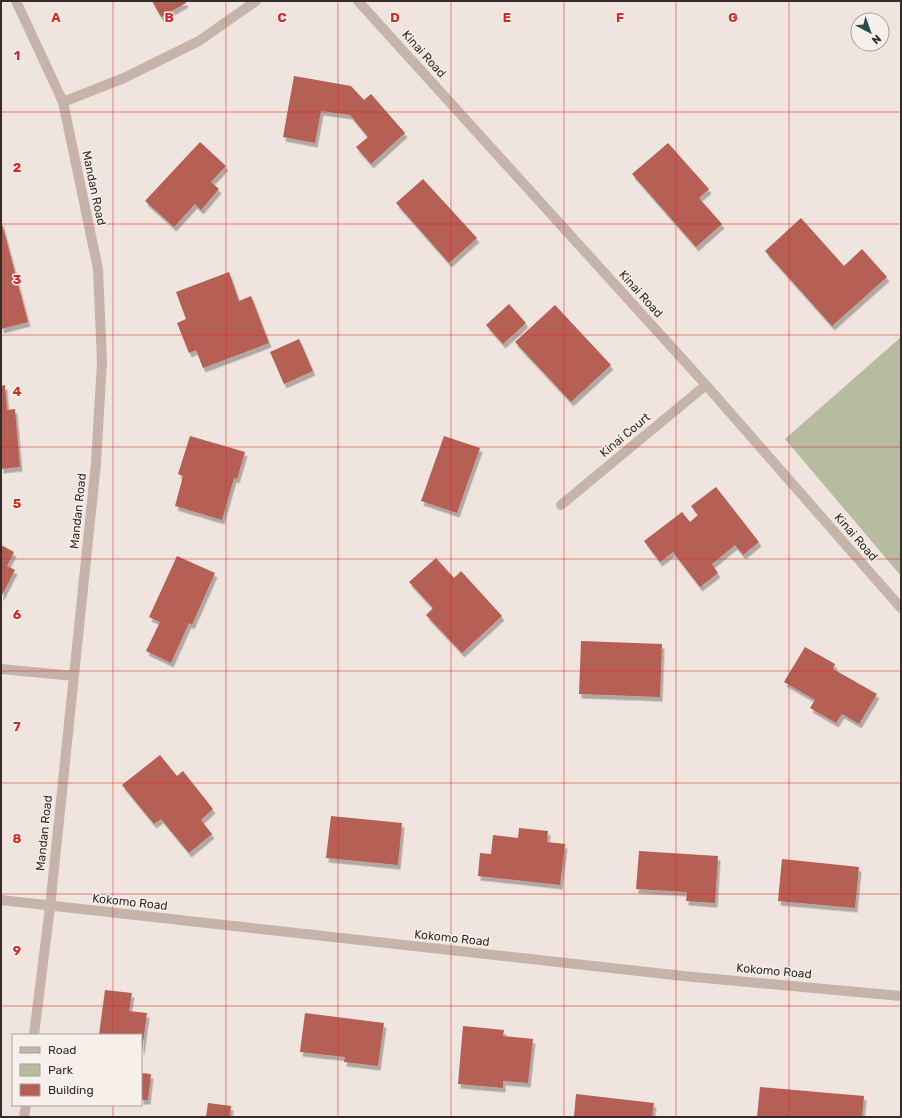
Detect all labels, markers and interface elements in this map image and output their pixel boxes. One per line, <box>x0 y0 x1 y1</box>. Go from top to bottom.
text: A <box>51 10 61 25</box>
text: B <box>164 10 174 25</box>
text: C <box>277 10 287 25</box>
text: D <box>390 10 400 25</box>
text: E <box>503 10 511 25</box>
text: F <box>616 10 624 25</box>
text: G <box>728 10 738 25</box>
north arrow <box>850 12 890 52</box>
street label: Kinai Road <box>399 28 449 80</box>
text: N <box>869 32 883 47</box>
text: 1 <box>14 48 20 63</box>
street label: Mandan Road <box>79 149 109 227</box>
text: 2 <box>13 160 21 175</box>
street label: Kinai Road <box>616 268 666 320</box>
text: 3 <box>13 272 22 287</box>
text: 4 <box>13 384 22 399</box>
street label: Kinai Court <box>597 410 653 460</box>
street label: Mandan Road <box>67 473 89 549</box>
text: 5 <box>13 496 21 511</box>
street label: Kinai Road <box>832 510 880 564</box>
text: 6 <box>13 607 22 622</box>
text: 7 <box>13 719 21 734</box>
street label: Mandan Road <box>33 795 55 871</box>
text: 8 <box>13 831 22 846</box>
street label: Kokomo Road <box>92 891 168 913</box>
street label: Kokomo Road <box>414 927 490 949</box>
text: 9 <box>13 943 21 958</box>
street label: Kokomo Road <box>736 961 812 981</box>
legend <box>12 1034 142 1106</box>
text: Road <box>48 1043 76 1057</box>
text: Park <box>48 1063 74 1077</box>
text: Building <box>48 1083 94 1097</box>

